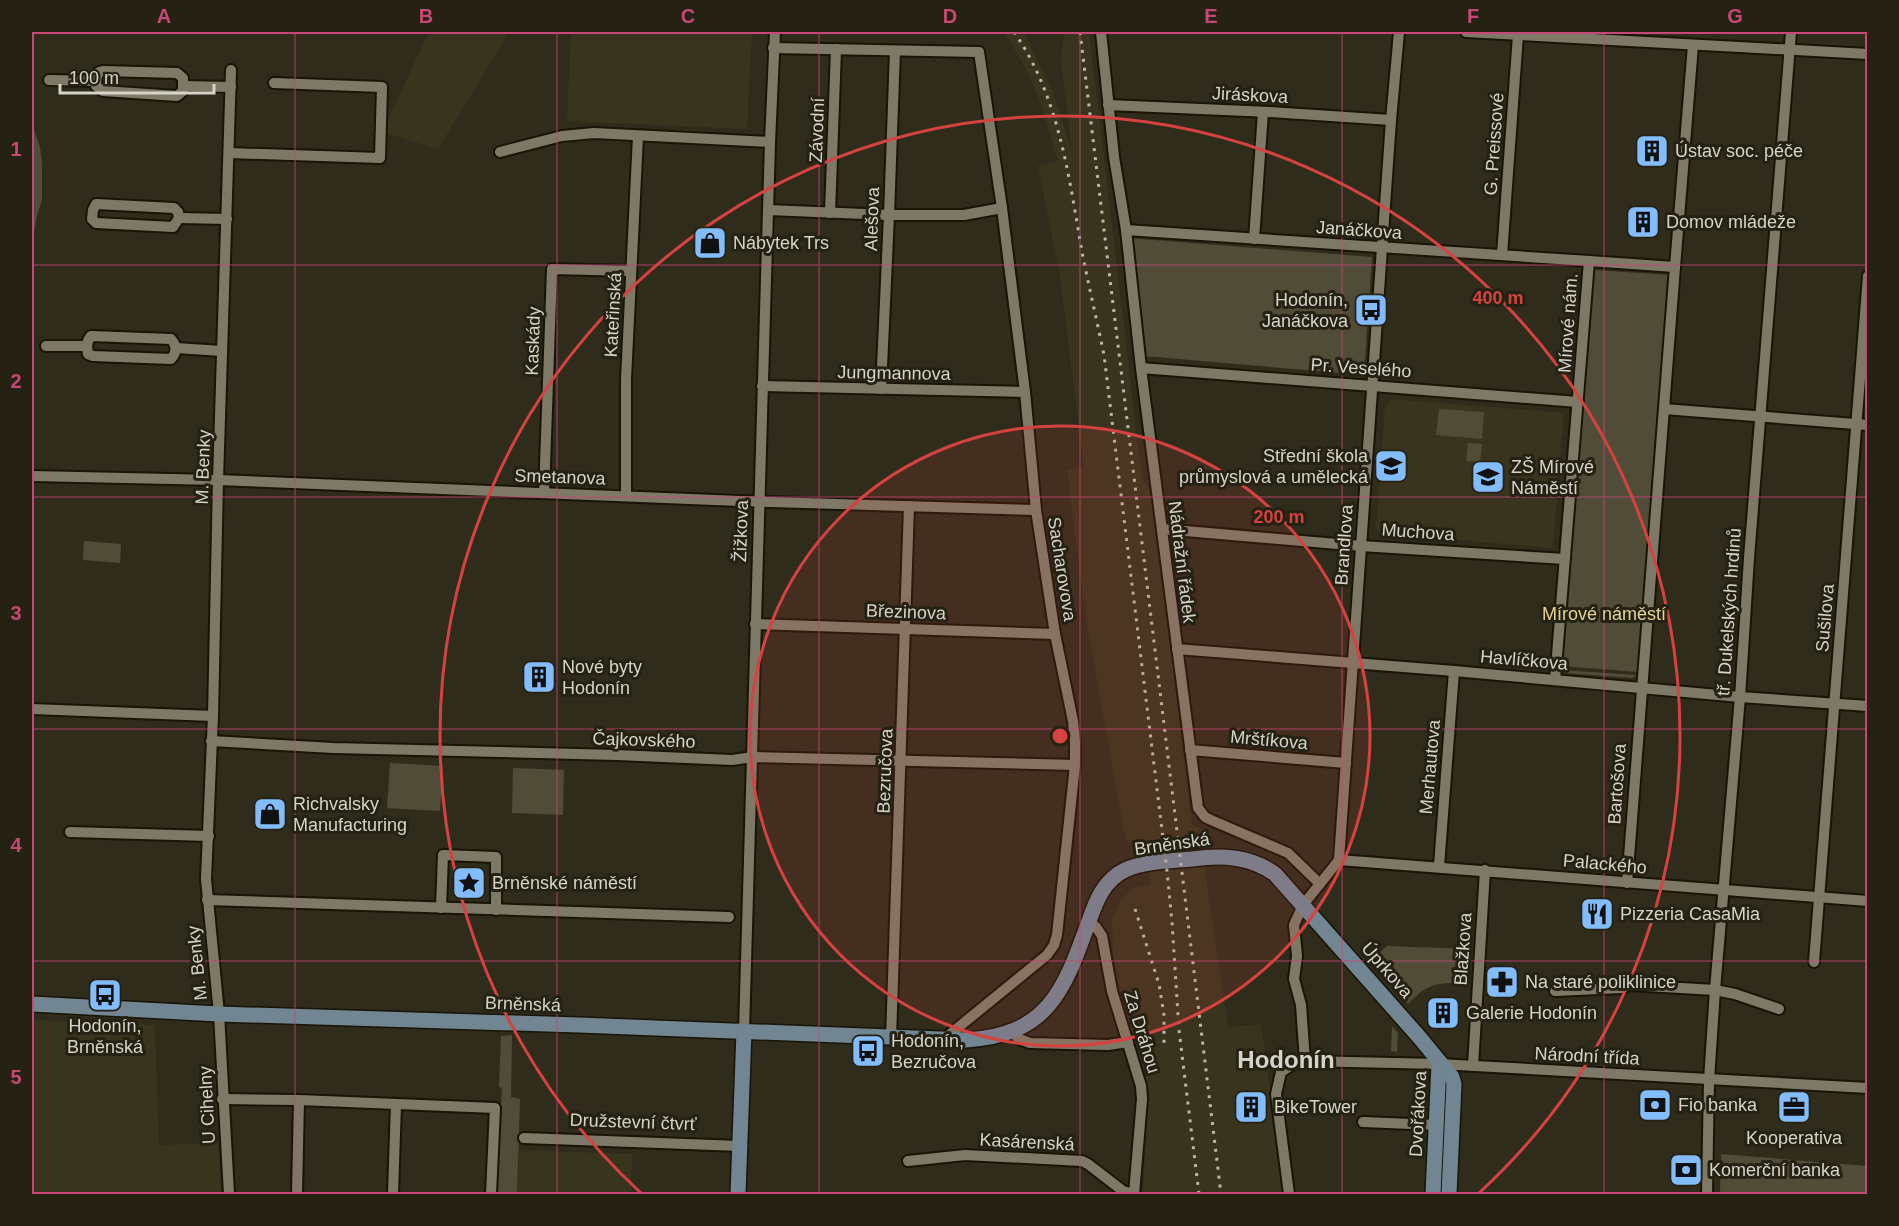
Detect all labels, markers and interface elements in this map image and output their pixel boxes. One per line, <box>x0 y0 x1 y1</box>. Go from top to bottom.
text: A <box>157 5 171 27</box>
text: B <box>419 5 433 27</box>
text: C <box>681 5 695 27</box>
text: D <box>943 5 957 27</box>
text: E <box>1204 5 1218 27</box>
text: F <box>1467 5 1479 27</box>
text: G <box>1727 5 1743 27</box>
scale bar <box>60 57 214 95</box>
text: 100 m <box>69 68 119 88</box>
street label: Jiráskova <box>1212 83 1289 107</box>
street label: G. Preissové <box>1480 92 1508 196</box>
street label: Závodní <box>806 97 828 163</box>
building icon: Ústav soc. péče <box>1634 133 1670 169</box>
text: 1 <box>10 138 22 160</box>
place label: Ústav soc. péče <box>1675 140 1803 161</box>
street label: Alešova <box>861 186 883 251</box>
building icon: Domov mládeže <box>1625 204 1661 240</box>
place label: Domov mládeže <box>1666 212 1796 232</box>
street label: Janáčkova <box>1315 217 1404 243</box>
shop icon: Nábytek Trs <box>692 225 728 261</box>
place label: Nábytek Trs <box>733 233 829 253</box>
street label: Kateřinská <box>601 271 625 358</box>
street label: Mírové nám. <box>1555 272 1581 374</box>
text: 400 m <box>1472 288 1524 308</box>
place label: Hodonín, Janáčkova <box>1262 290 1349 331</box>
bus stop icon: Hodonín, Janáčkova <box>1353 292 1389 328</box>
street label: Kaskády <box>522 306 544 376</box>
street label: Pr. Veselého <box>1310 354 1412 382</box>
street label: Jungmannova <box>837 362 952 384</box>
text: 2 <box>10 370 22 392</box>
street label: M. Benky <box>192 429 214 505</box>
place label: Střední škola průmyslová a umělecká <box>1179 446 1369 487</box>
school or university icon: Střední škola průmyslová a umělecká <box>1373 448 1409 484</box>
place label: ZŠ Mírové Náměstí <box>1511 456 1594 498</box>
school or university icon: ZŠ Mírové Náměstí <box>1470 459 1506 495</box>
street label: Smetanova <box>514 465 607 489</box>
street label: Žižkova <box>730 499 752 562</box>
street label: Nádražní řádek <box>1165 500 1200 625</box>
street label: Brandlova <box>1331 503 1357 586</box>
text: 200 m <box>1253 507 1305 527</box>
street label: Sacharovova <box>1044 516 1080 623</box>
street label: Muchova <box>1381 519 1456 545</box>
street label: tř. Dukelských hrdinů <box>1713 527 1745 697</box>
street label: Sušilova <box>1812 582 1838 653</box>
street label: Březinova <box>866 601 947 623</box>
text: 3 <box>10 602 22 624</box>
park label: Mírové náměstí <box>1542 604 1666 624</box>
street label: Havlíčkova <box>1479 646 1570 674</box>
place label: Nové byty Hodonín <box>562 657 642 698</box>
building icon: Nové byty Hodonín <box>521 659 557 695</box>
street label: Merhautova <box>1416 718 1444 815</box>
centre of rings <box>1050 726 1070 746</box>
street label: Čajkovského <box>592 727 696 752</box>
street label: Bezručova <box>874 727 897 814</box>
street label: Mrštíkova <box>1229 727 1310 753</box>
street label: Bartošova <box>1604 742 1630 825</box>
place label: Richvalsky Manufacturing <box>293 794 407 835</box>
shop icon: Richvalsky Manufacturing <box>252 796 288 832</box>
street label: Brněnská <box>1133 829 1212 859</box>
text: 4 <box>10 834 22 856</box>
street label: Palackého <box>1562 850 1648 878</box>
place icon: Brněnské náměstí <box>451 865 487 901</box>
place label: Brněnské náměstí <box>492 873 637 893</box>
restaurant icon: Pizzeria CasaMia <box>1579 896 1615 932</box>
place label: Pizzeria CasaMia <box>1620 904 1761 924</box>
street label: Blažkova <box>1450 911 1476 986</box>
street label: M. Benky <box>183 925 211 1001</box>
street label: Úprkova <box>1357 937 1418 1003</box>
pharmacy icon: Na staré poliklinice <box>1484 964 1520 1000</box>
place label: Na staré poliklinice <box>1525 972 1676 992</box>
bus stop icon: Hodonín, Brněnská <box>87 977 123 1013</box>
street label: Za Dráhou <box>1120 988 1164 1076</box>
street label: Brněnská <box>485 993 562 1015</box>
building icon: Galerie Hodonín <box>1425 995 1461 1031</box>
place label: Galerie Hodonín <box>1466 1003 1597 1023</box>
place label: Hodonín, Brněnská <box>67 1016 144 1057</box>
place label: Hodonín, Bezručova <box>891 1031 977 1072</box>
bus stop icon: Hodonín, Bezručova <box>850 1033 886 1069</box>
street label: Národní třída <box>1534 1043 1641 1069</box>
district label: Hodonín <box>1237 1046 1335 1073</box>
text: 5 <box>10 1066 22 1088</box>
street label: U Cihelny <box>195 1066 219 1144</box>
street label: Dvořákova <box>1406 1070 1430 1157</box>
bank icon: Fio banka <box>1637 1087 1673 1123</box>
building icon: BikeTower <box>1233 1089 1269 1125</box>
office icon: Kooperativa <box>1776 1089 1812 1125</box>
place label: Fio banka <box>1678 1095 1758 1115</box>
place label: BikeTower <box>1274 1097 1357 1117</box>
street label: Družstevní čtvrť <box>569 1110 697 1134</box>
place label: Kooperativa <box>1746 1128 1843 1148</box>
street label: Kasárenská <box>979 1130 1076 1155</box>
bank icon: Komerční banka <box>1668 1152 1704 1188</box>
place label: Komerční banka <box>1709 1160 1841 1180</box>

